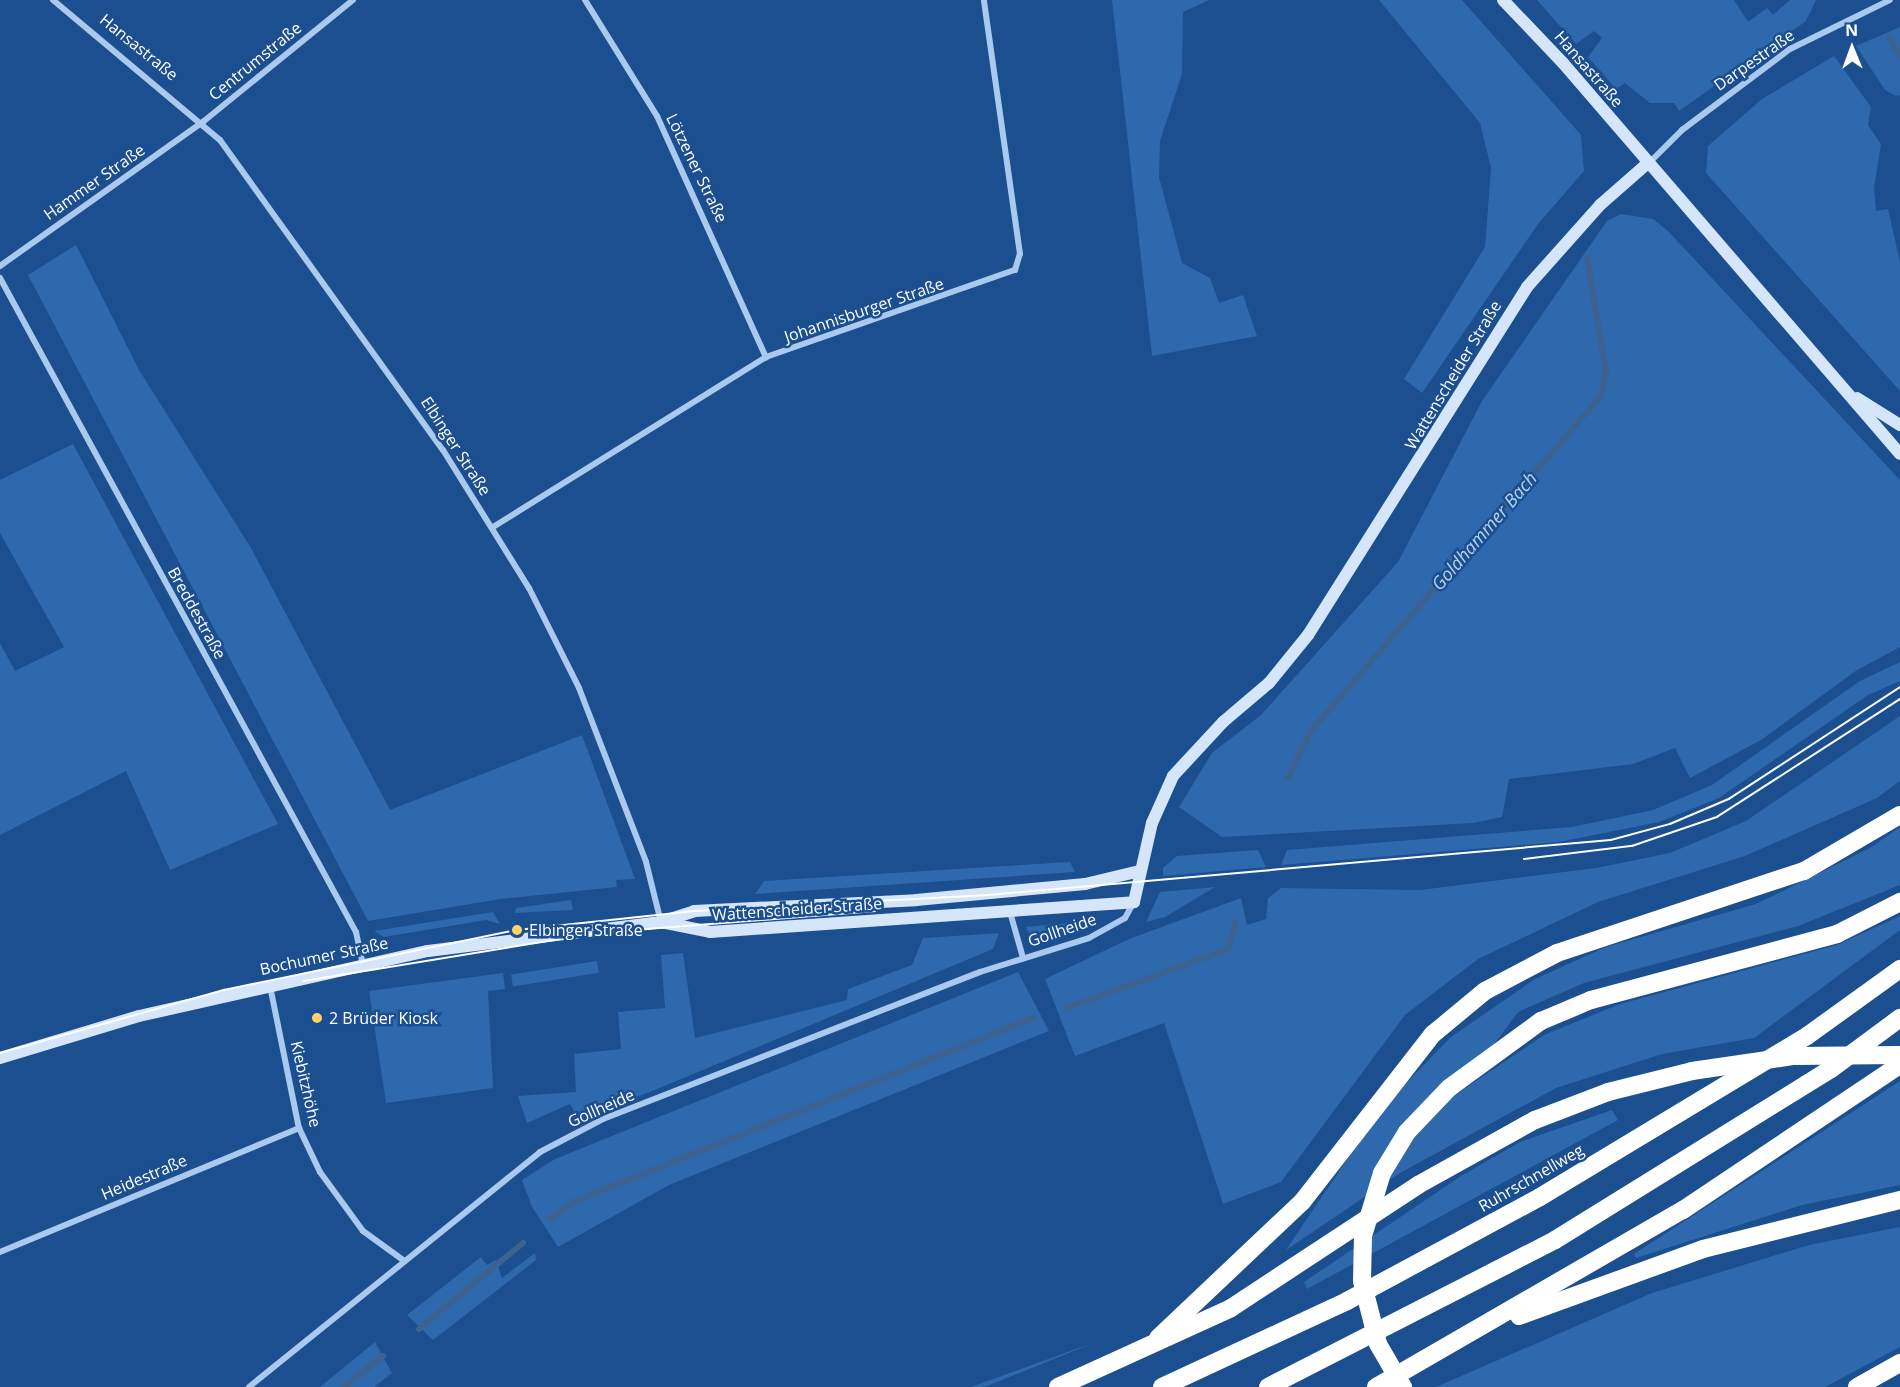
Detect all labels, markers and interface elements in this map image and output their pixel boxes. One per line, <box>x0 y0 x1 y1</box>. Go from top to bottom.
street label: Hansastraße <box>96 10 182 84</box>
street label: Centrumstraße <box>205 18 305 104</box>
north arrow <box>1822 18 1882 78</box>
text: N <box>1845 19 1858 41</box>
street label: Darpestraße <box>1710 25 1798 95</box>
street label: Hansastraße <box>1551 27 1627 111</box>
street label: Lötzener Straße <box>662 111 732 225</box>
street label: Hammer Straße <box>40 140 148 224</box>
street label: Johannisburger Straße <box>782 274 946 346</box>
street label: Wattenscheider Straße <box>1401 297 1505 453</box>
street label: Elbinger Straße <box>417 393 495 499</box>
water label: Goldhammer Bach <box>1427 468 1541 594</box>
street label: Breddestraße <box>164 564 230 662</box>
street label: Wattenscheider Straße <box>711 893 883 925</box>
street label: Gollheide <box>1025 909 1099 951</box>
place label: Elbinger Straße <box>529 920 643 940</box>
marker: Elbinger Straße <box>510 923 524 937</box>
street label: Bochumer Straße <box>258 933 390 979</box>
place label: 2 Brüder Kiosk <box>329 1008 438 1028</box>
marker: 2 Brüder Kiosk <box>310 1011 324 1025</box>
street label: Kiebitzhöhe <box>287 1039 325 1129</box>
street label: Gollheide <box>565 1085 637 1131</box>
street label: Ruhrschnellweg <box>1475 1140 1587 1216</box>
street label: Heidestraße <box>98 1150 190 1204</box>

